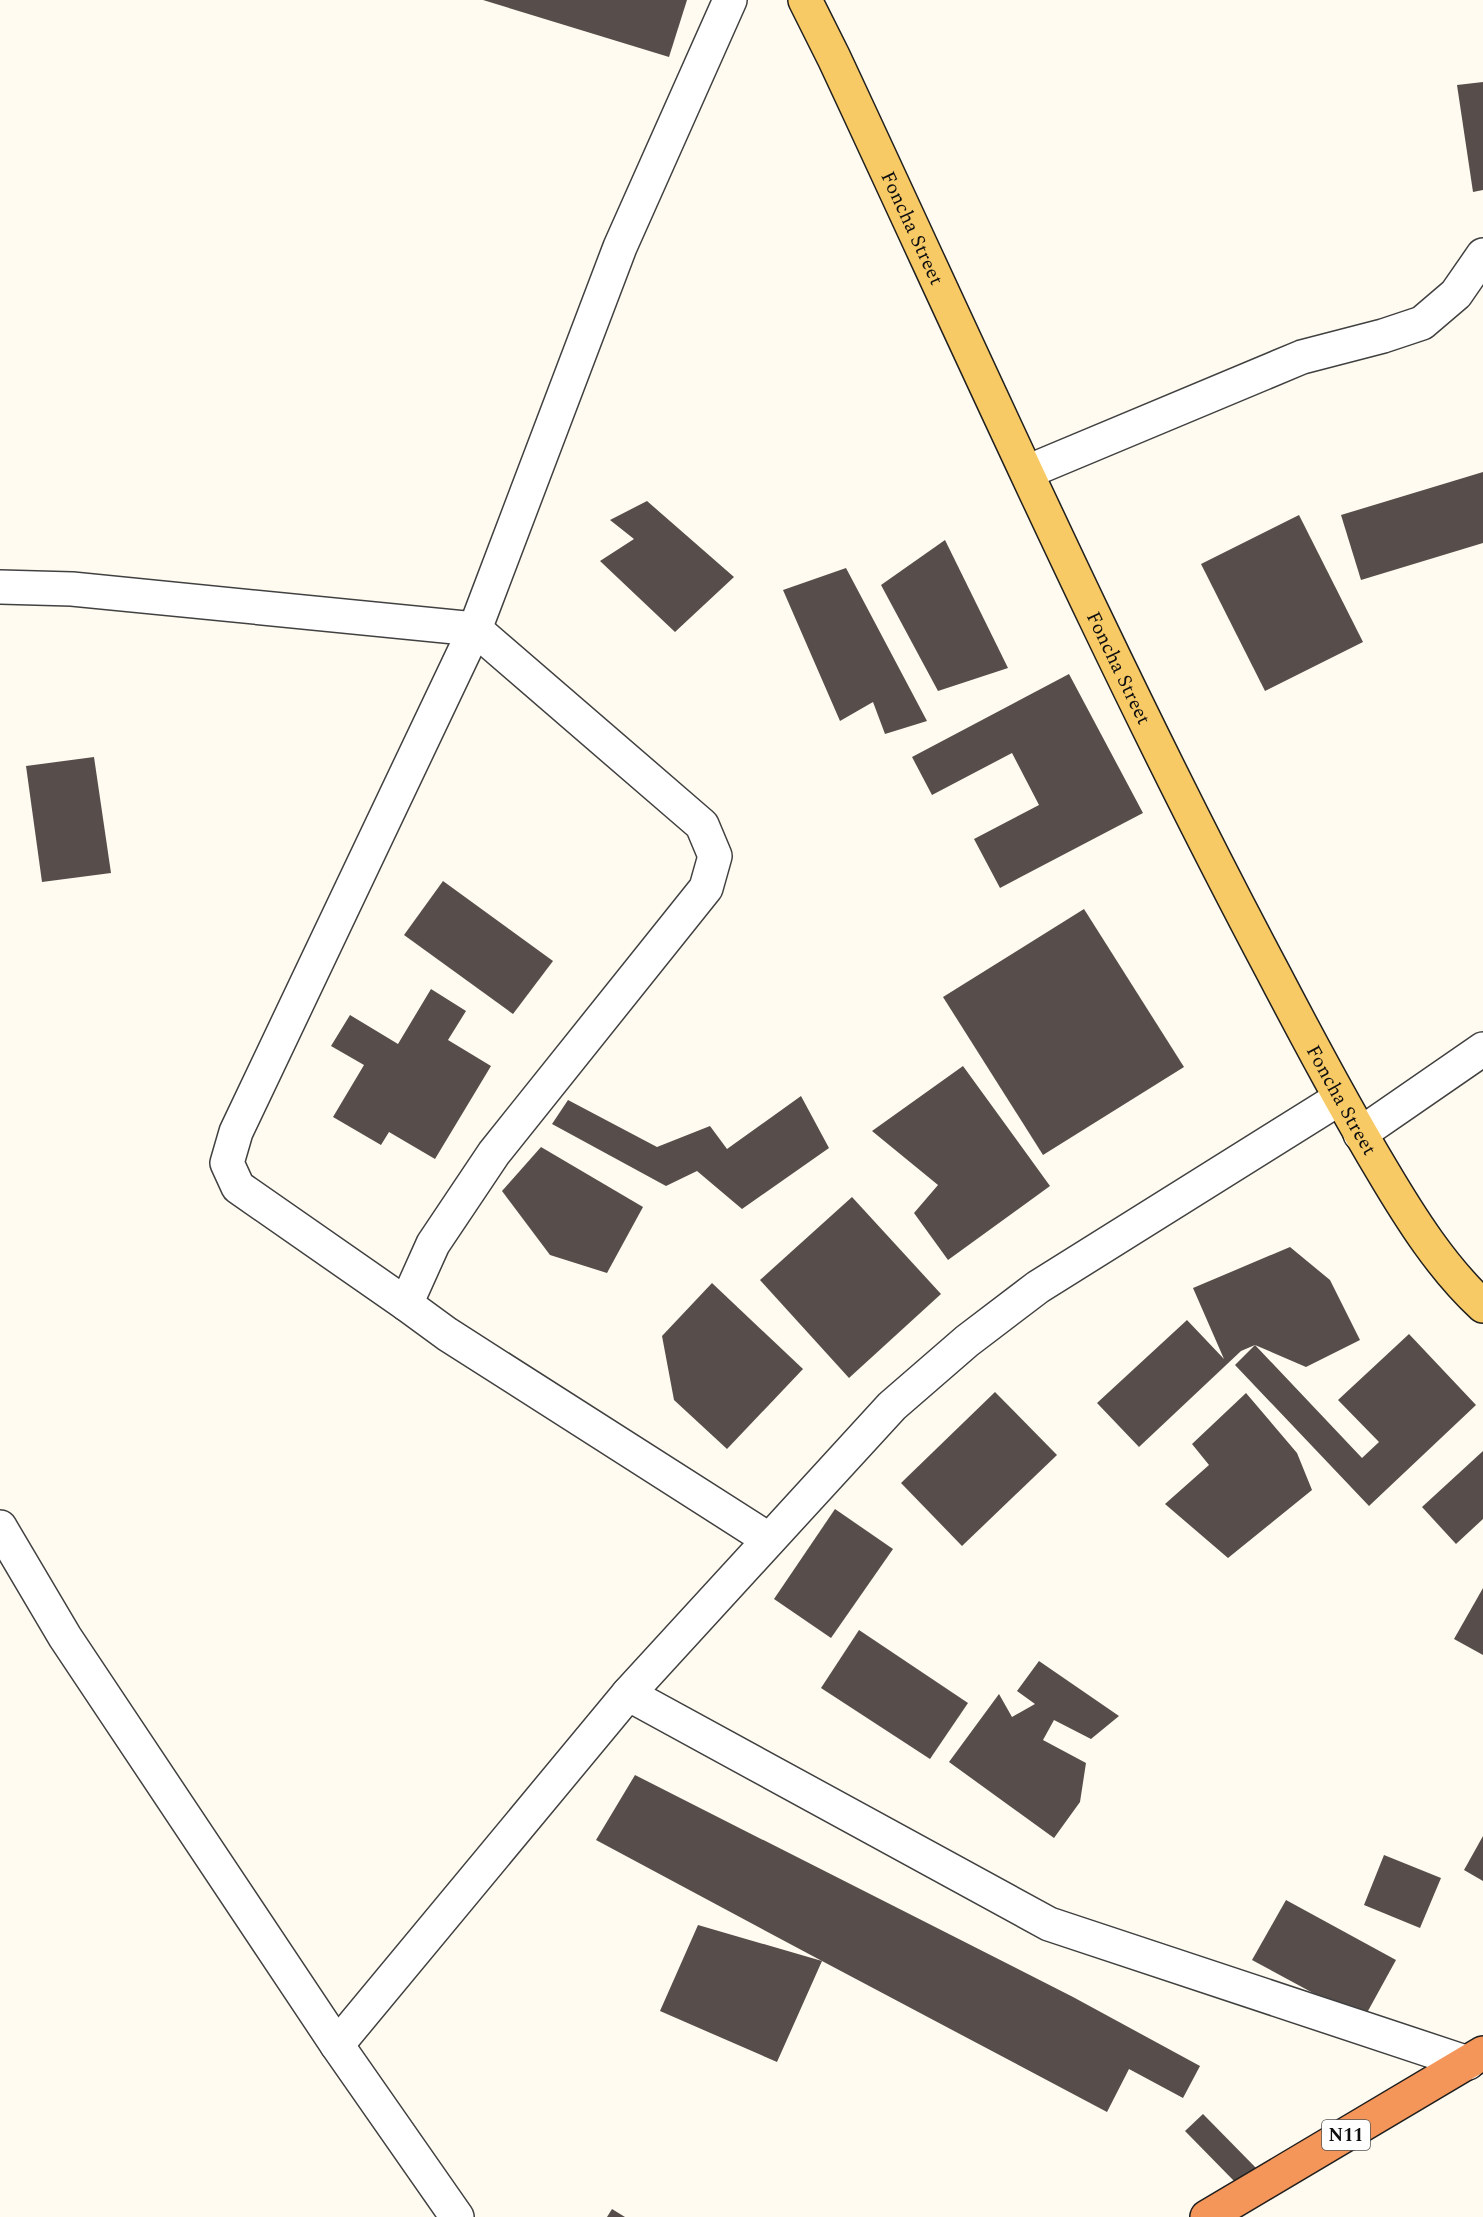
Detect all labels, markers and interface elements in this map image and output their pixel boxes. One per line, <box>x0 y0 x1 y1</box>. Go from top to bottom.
street label: Foncha Street <box>873 166 951 290</box>
street label: Foncha Street <box>1078 606 1159 730</box>
street label: Foncha Street <box>1298 1039 1384 1161</box>
road number: N11 <box>1322 2120 1370 2150</box>

